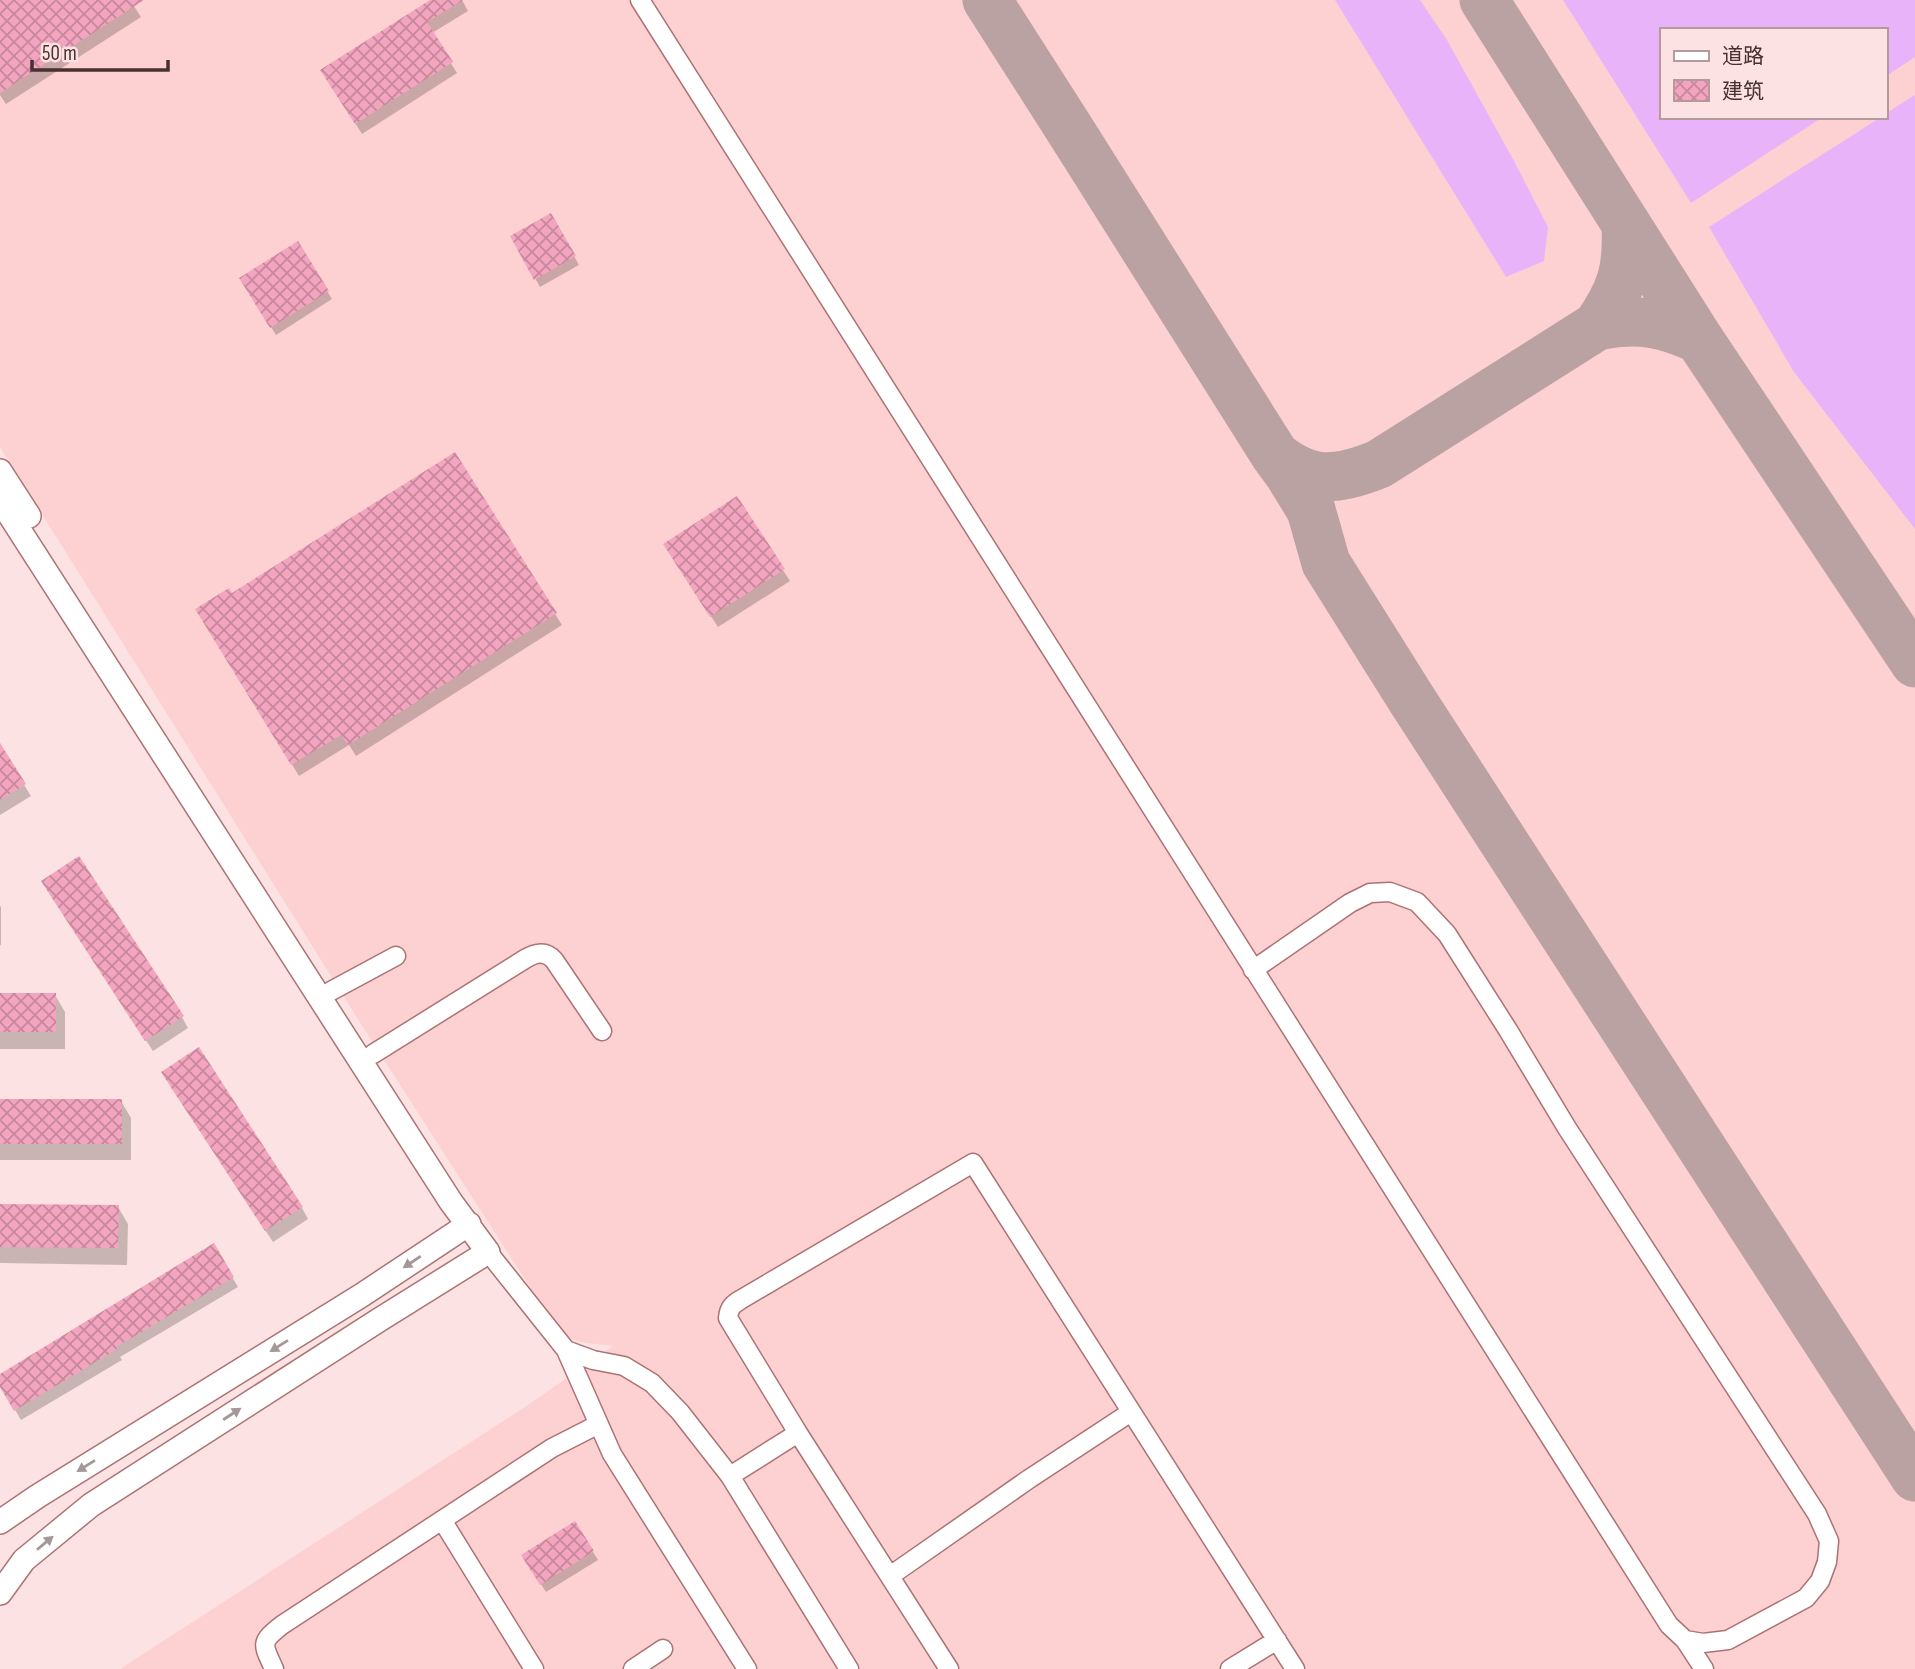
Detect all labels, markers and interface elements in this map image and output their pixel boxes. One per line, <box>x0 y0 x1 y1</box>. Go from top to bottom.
scale bar <box>32 28 168 72</box>
legend <box>1660 28 1887 119</box>
text: 50 m <box>42 41 77 66</box>
text: 道路 <box>1722 44 1764 69</box>
text: 建筑 <box>1722 79 1764 104</box>
one-way arrow <box>403 1255 421 1269</box>
one-way arrow <box>270 1340 289 1353</box>
one-way arrow <box>223 1408 242 1421</box>
one-way arrow <box>77 1460 96 1473</box>
one-way arrow <box>37 1536 54 1551</box>

